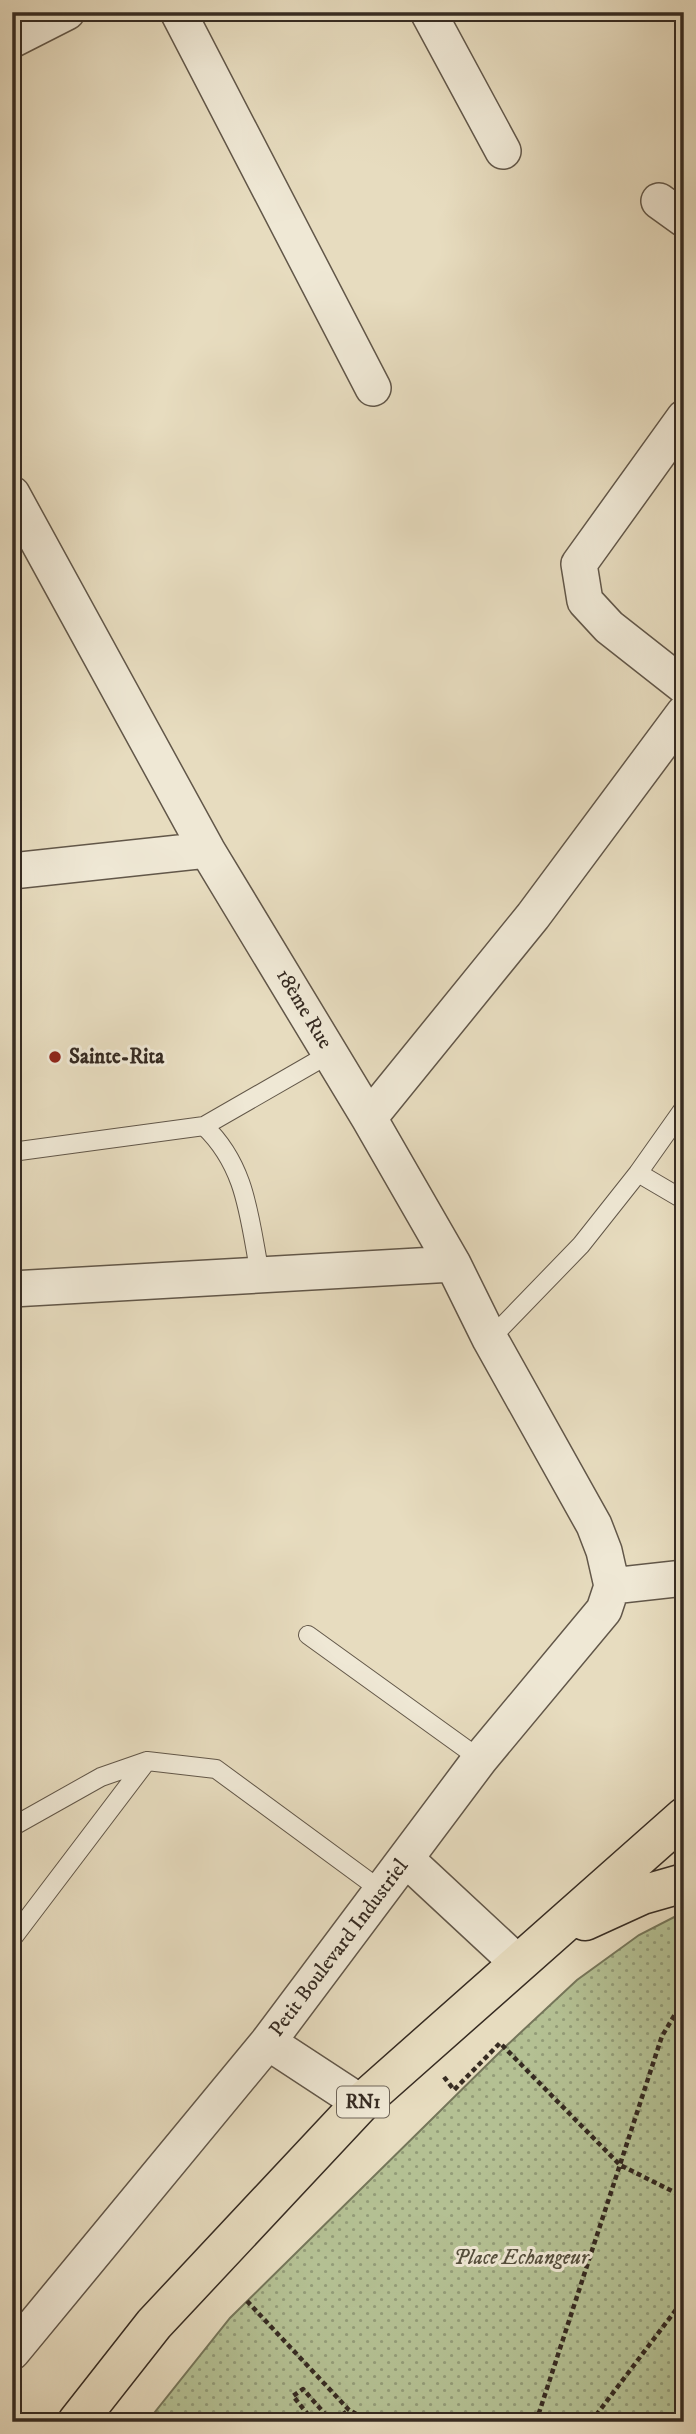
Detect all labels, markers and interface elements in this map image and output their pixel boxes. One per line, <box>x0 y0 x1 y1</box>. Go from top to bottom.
street label: 18ème Rue <box>270 964 338 1054</box>
place label: Sainte-Rita <box>69 1044 165 1070</box>
marker: Sainte-Rita <box>47 1049 63 1065</box>
street label: Petit Boulevard Industriel <box>264 1854 415 2042</box>
road number: RN1 <box>337 2086 389 2118</box>
park label: Place Echangeur <box>454 2245 590 2271</box>

